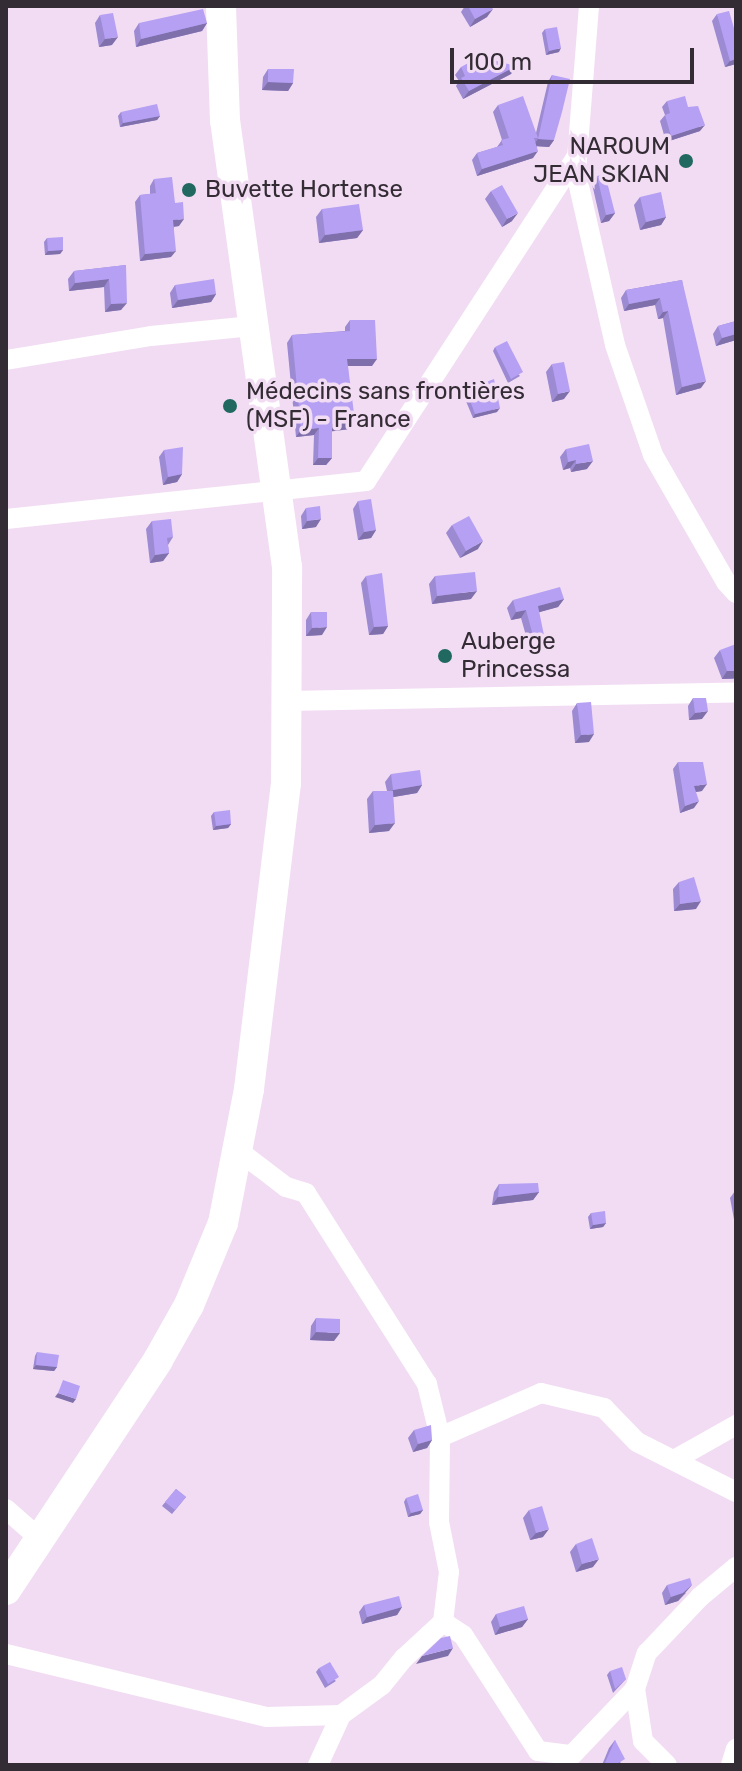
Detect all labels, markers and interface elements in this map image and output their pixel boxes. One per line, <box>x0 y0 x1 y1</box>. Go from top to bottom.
scale bar <box>454 32 698 82</box>
text: 100 m <box>464 48 532 76</box>
place label: NAROUM JEAN SKIAN <box>533 133 670 189</box>
marker: NAROUM JEAN SKIAN <box>677 152 695 170</box>
place label: Buvette Hortense <box>205 176 403 204</box>
marker: Buvette Hortense <box>180 181 198 199</box>
place label: Médecins sans frontières (MSF) - France <box>246 378 526 434</box>
marker: Médecins sans frontières (MSF) - France <box>221 397 239 415</box>
place label: Auberge Princessa <box>461 628 570 684</box>
marker: Auberge Princessa <box>436 647 454 665</box>

